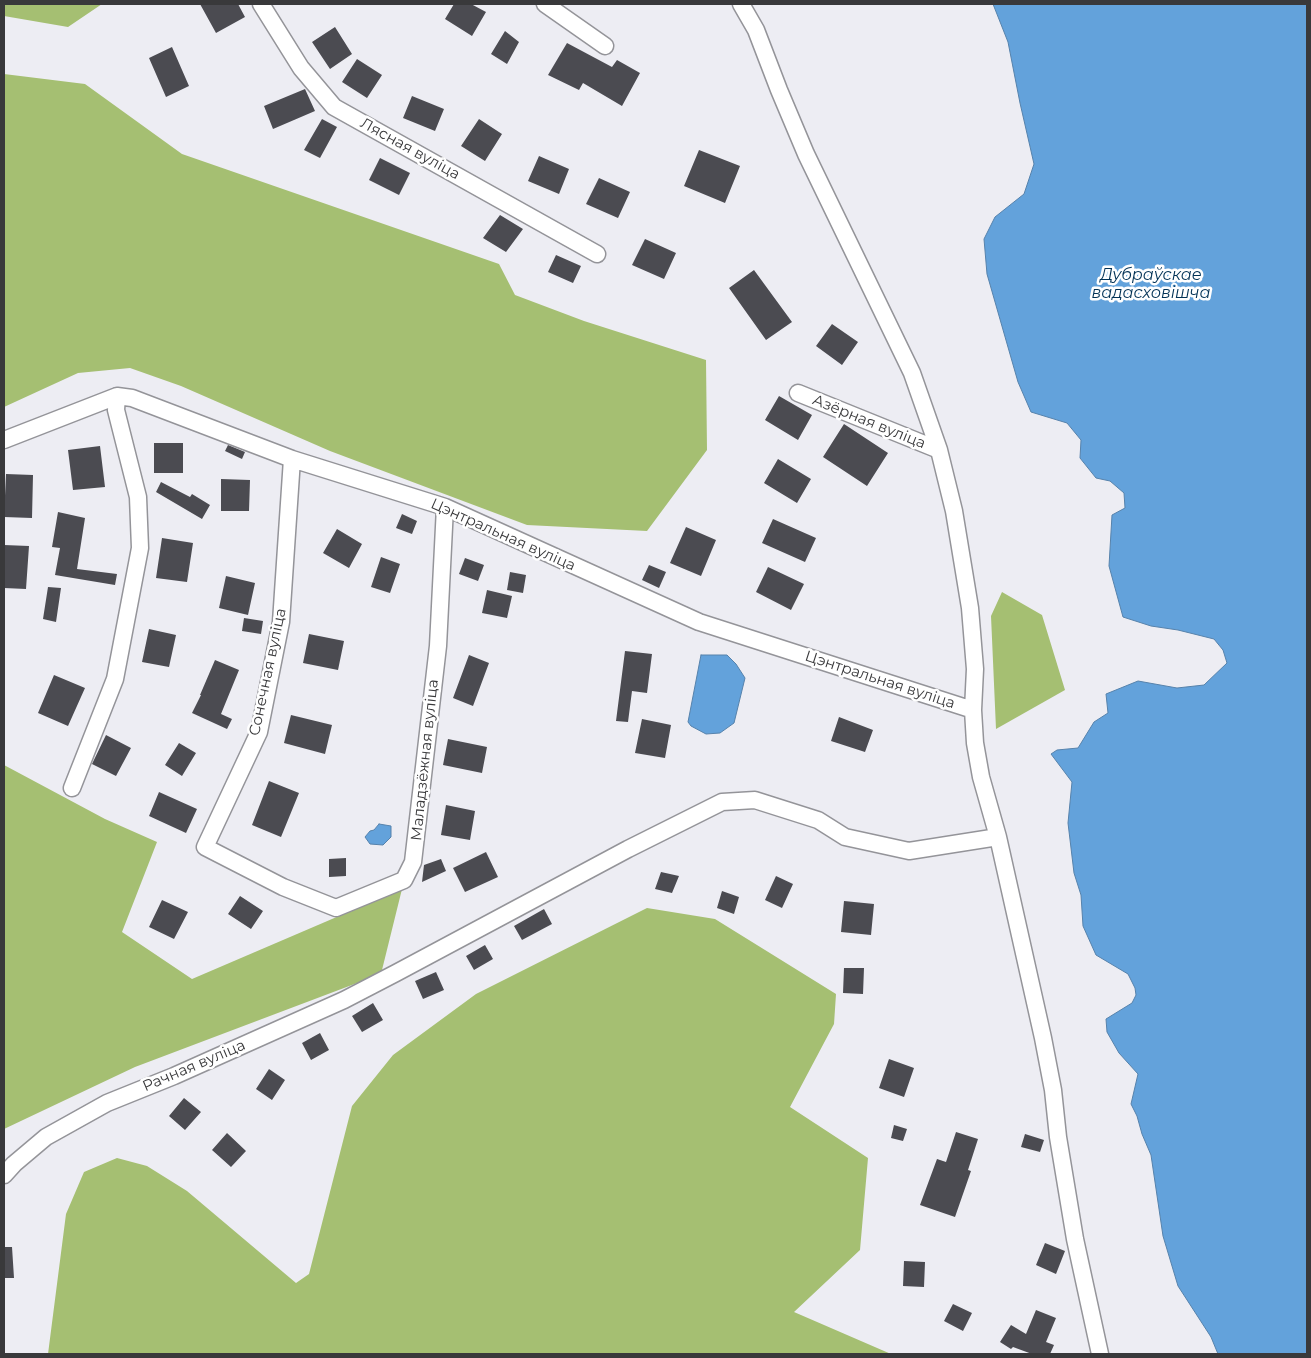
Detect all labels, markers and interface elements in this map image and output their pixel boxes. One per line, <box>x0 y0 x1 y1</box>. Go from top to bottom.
street label: Лясная вуліца <box>357 114 463 184</box>
water label: Дубраўскае вадасховішча <box>1092 265 1210 303</box>
street label: Азёрная вуліца <box>810 391 928 453</box>
street label: Цэнтральная вуліца <box>428 495 578 575</box>
street label: Сонечная вуліца <box>246 607 290 737</box>
street label: Цэнтральная вуліца <box>803 647 957 713</box>
street label: Маладзёжная вуліца <box>408 678 442 842</box>
street label: Рачная вуліца <box>140 1036 248 1096</box>

